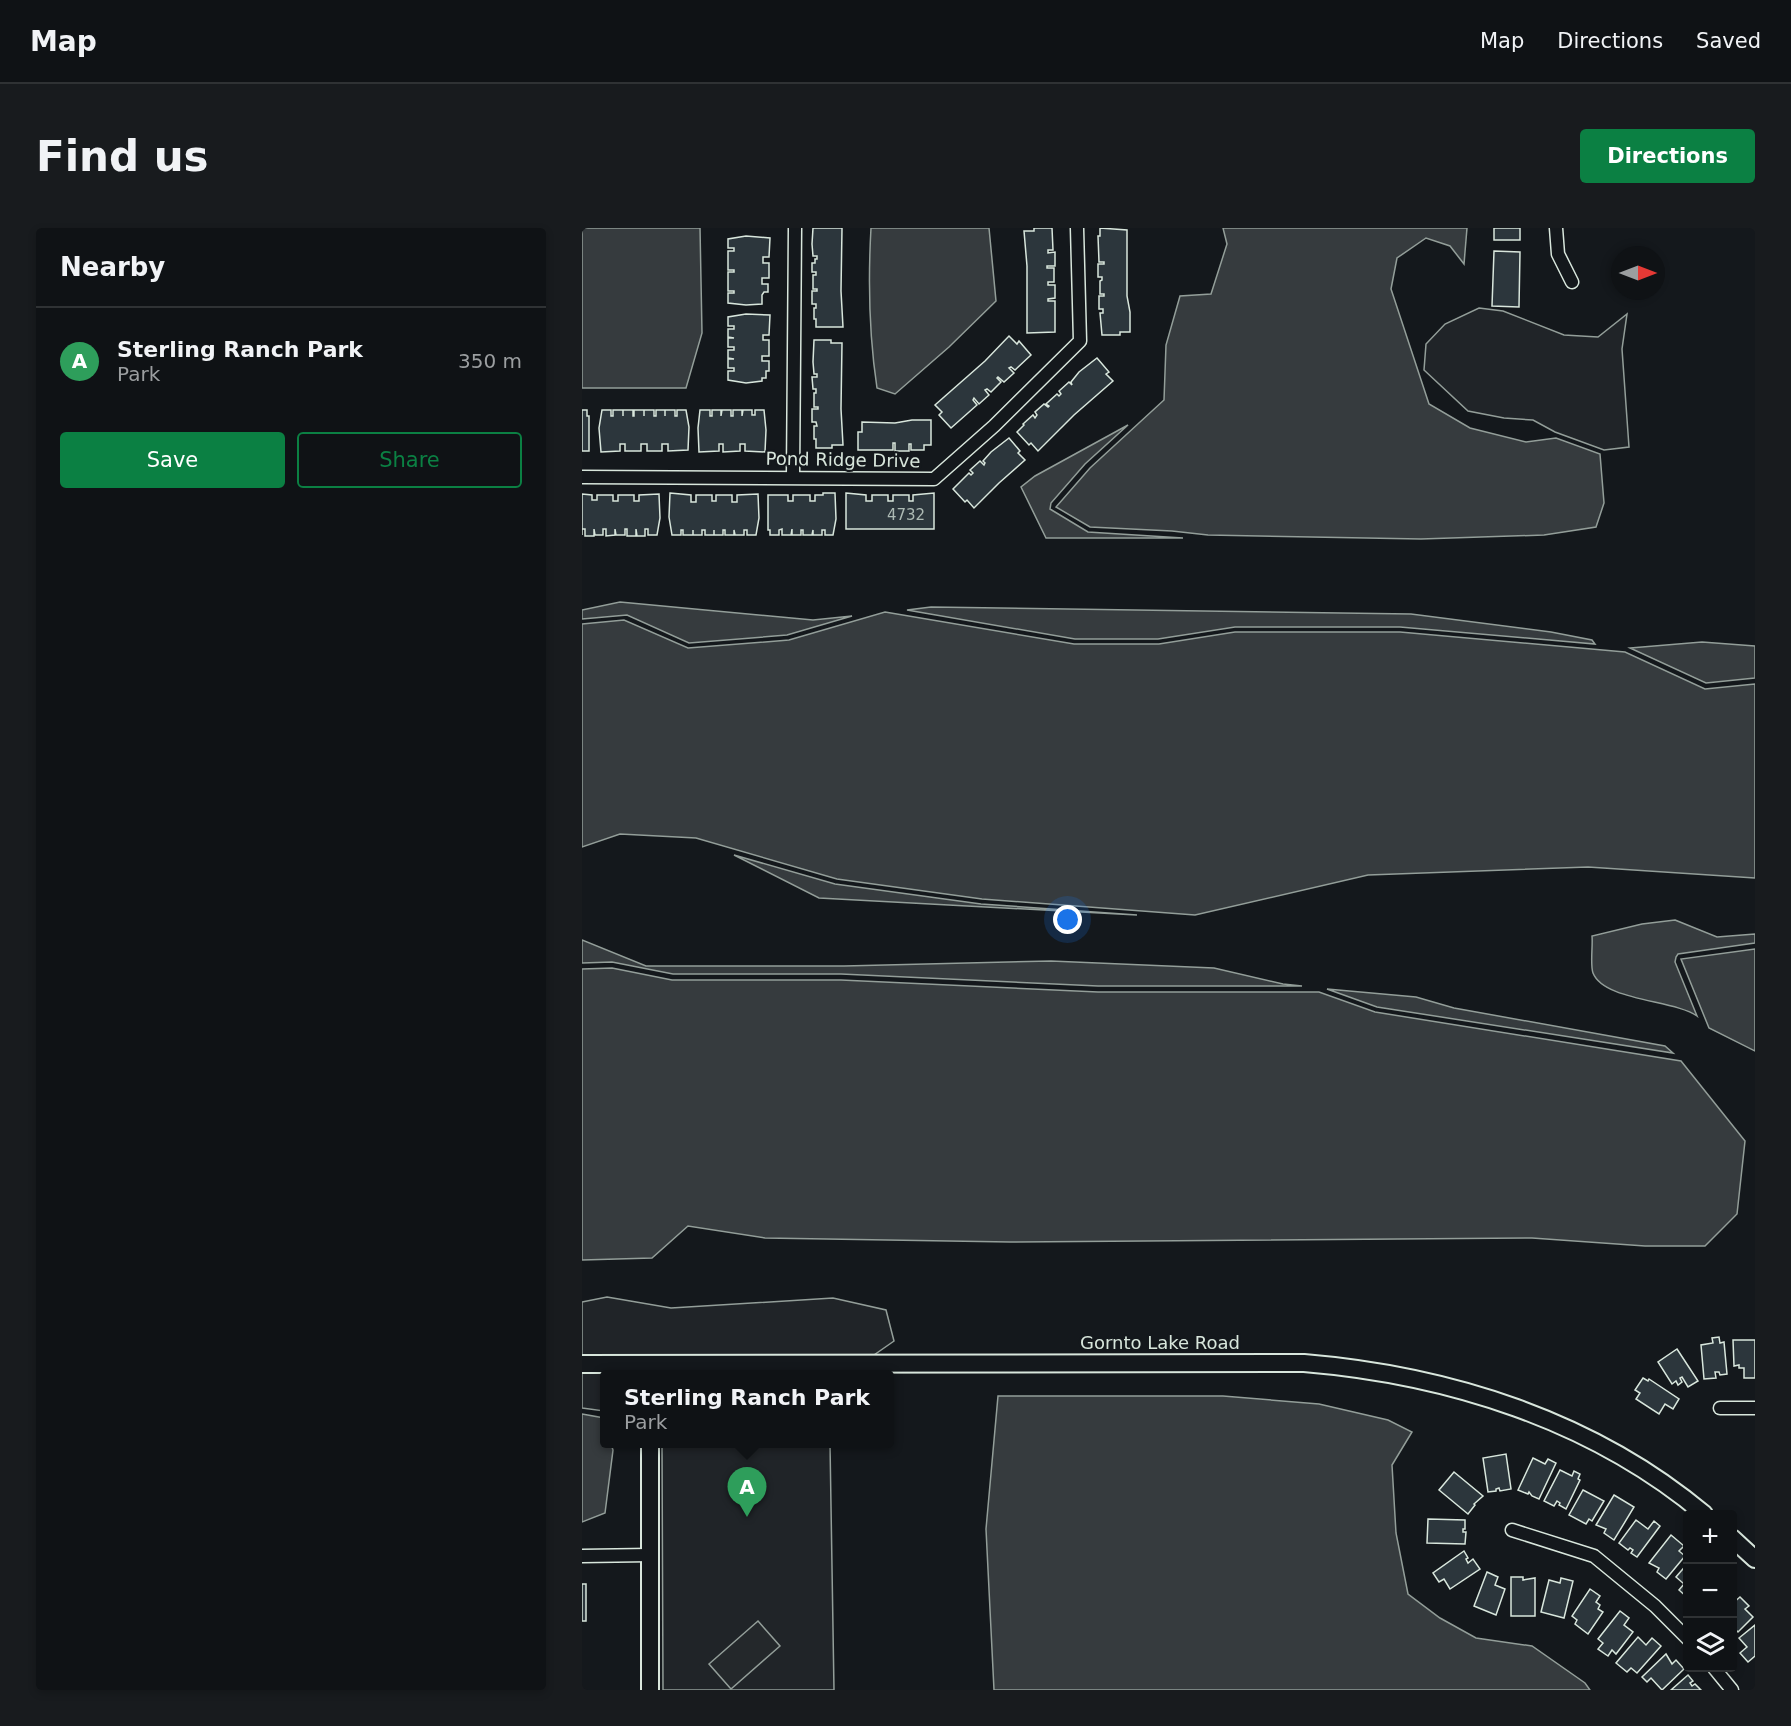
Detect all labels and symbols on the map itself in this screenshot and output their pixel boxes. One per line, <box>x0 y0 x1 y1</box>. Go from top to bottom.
north arrow <box>1611 246 1665 300</box>
street label: Pond Ridge Drive <box>765 448 921 471</box>
house number: 4732 <box>887 506 925 524</box>
your location <box>1053 905 1082 934</box>
street label: Gornto Lake Road <box>1080 1332 1240 1353</box>
pin: A <box>728 1468 766 1517</box>

